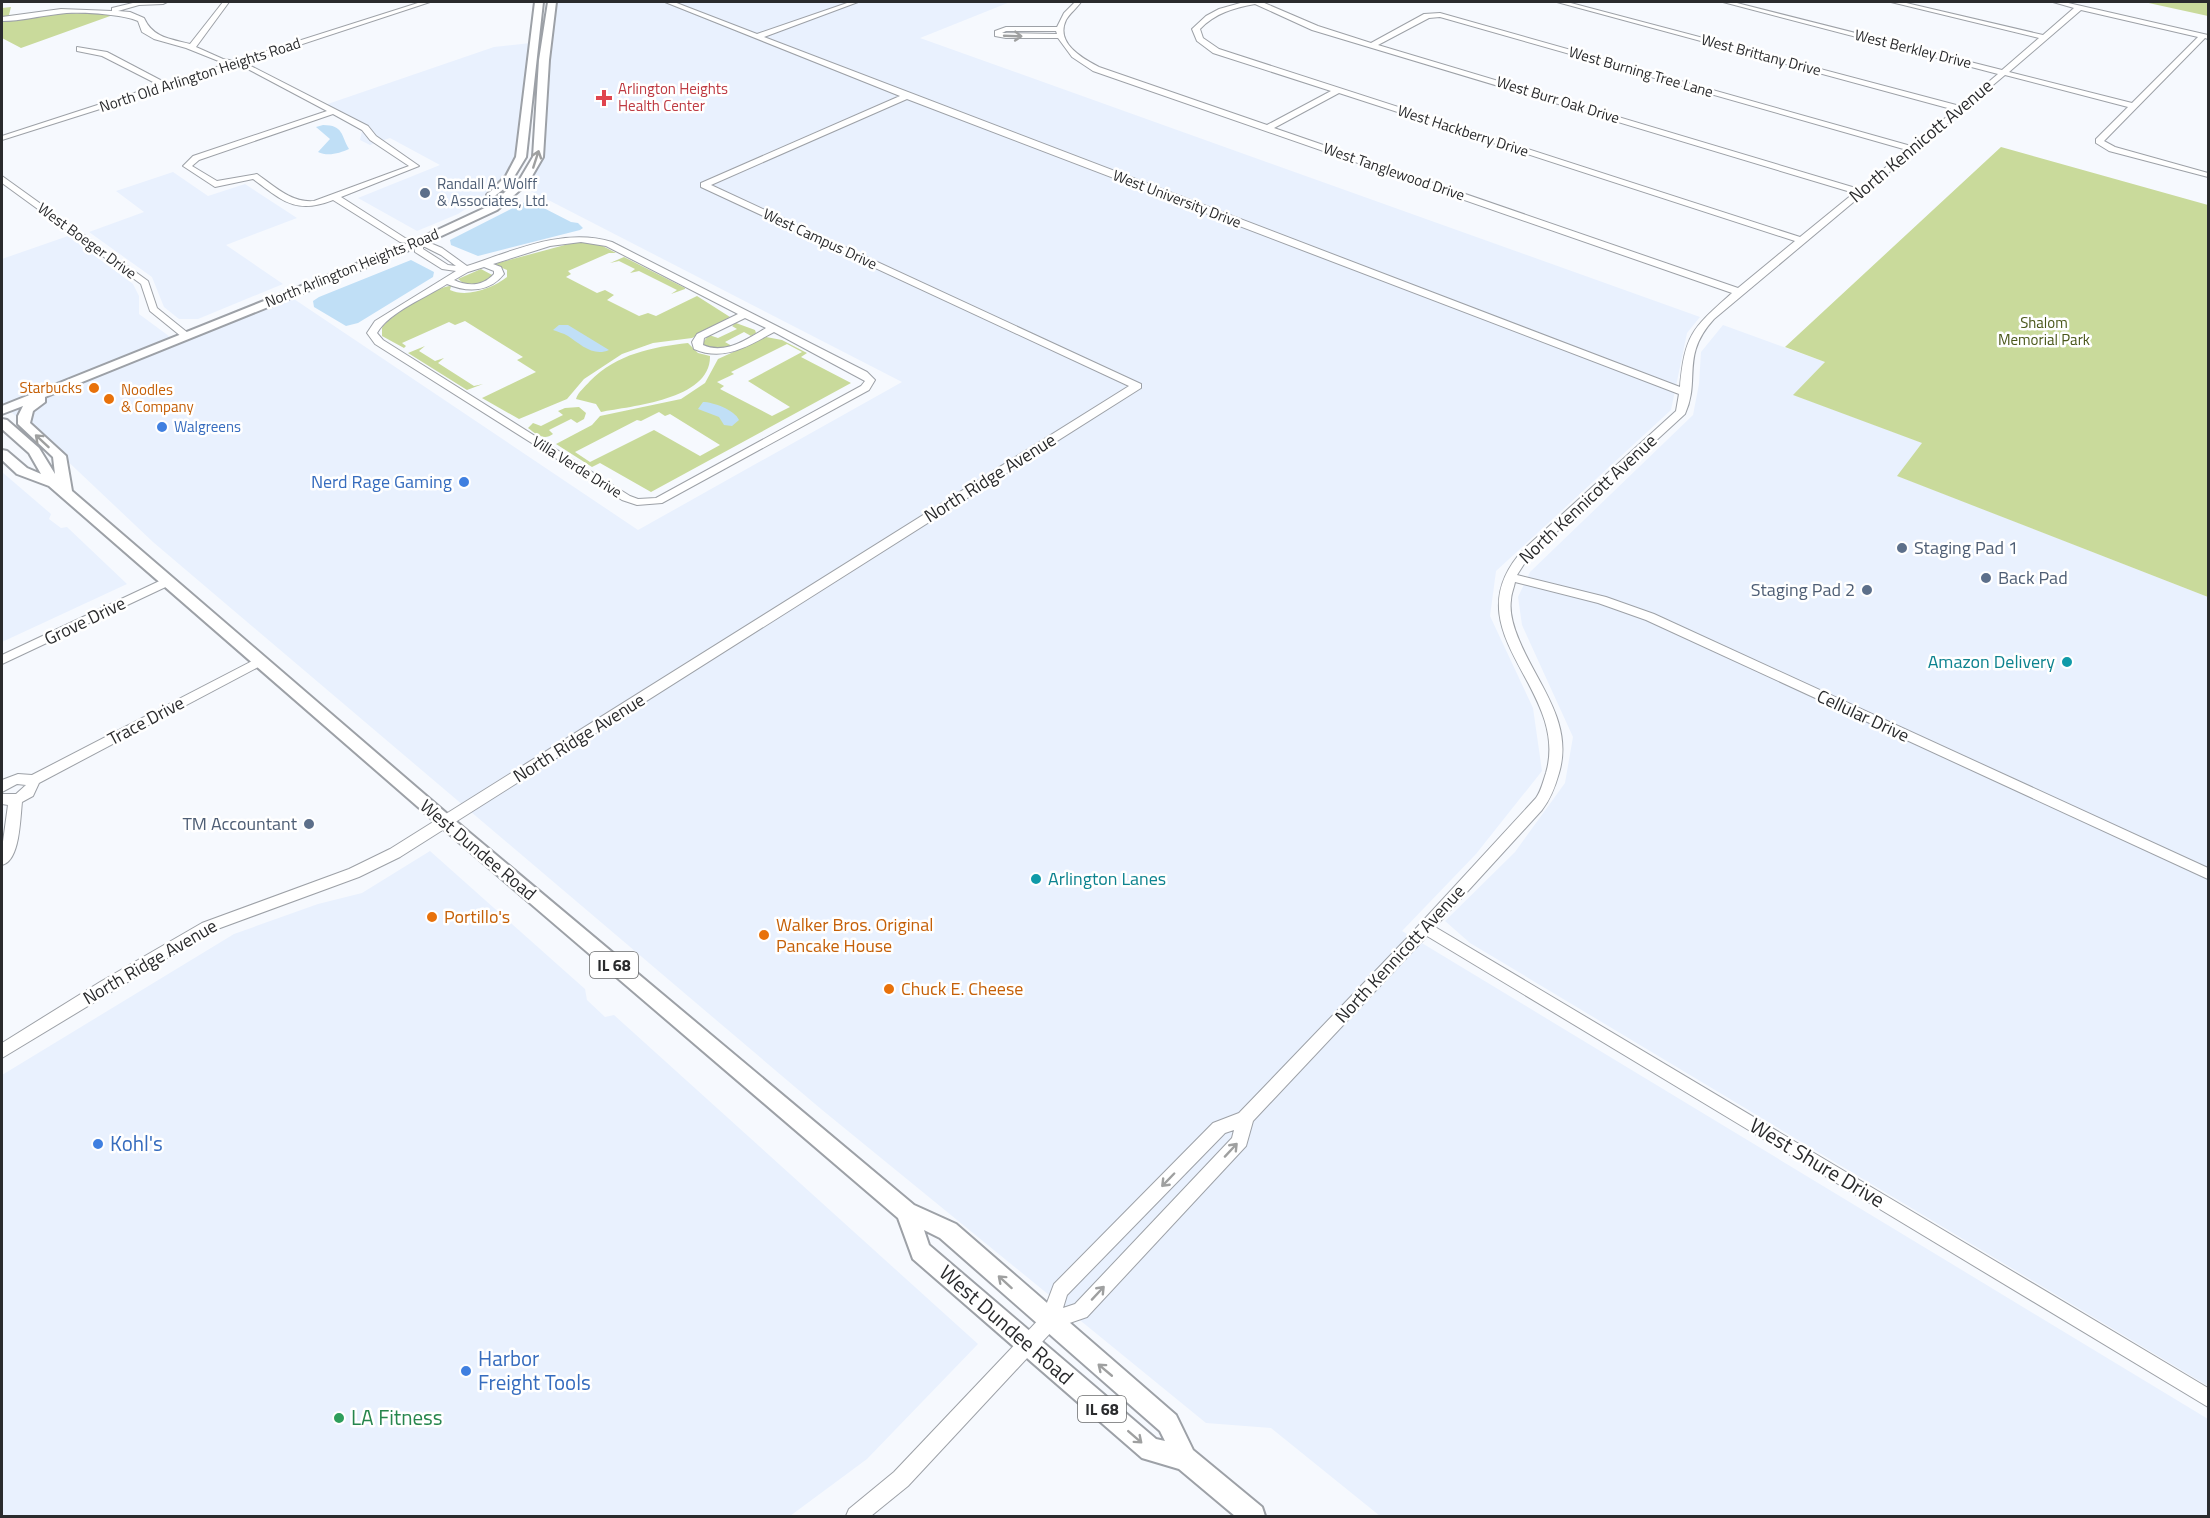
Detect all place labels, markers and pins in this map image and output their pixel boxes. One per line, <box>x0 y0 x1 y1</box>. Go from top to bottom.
place label: Arlington Heights Health Center <box>618 77 728 117</box>
marker: Arlington Heights Health Center <box>595 89 613 107</box>
place label: Randall A. Wolff & Associates, Ltd. <box>437 172 549 212</box>
marker: Randall A. Wolff & Associates, Ltd. <box>418 186 432 200</box>
place label: Starbucks <box>19 376 82 399</box>
place label: Noodles & Company <box>121 378 194 418</box>
marker: Starbucks <box>87 381 101 395</box>
marker: Noodles & Company <box>102 392 116 406</box>
place label: Walgreens <box>174 415 241 438</box>
marker: Walgreens <box>155 420 169 434</box>
place label: Nerd Rage Gaming <box>311 468 452 495</box>
marker: Nerd Rage Gaming <box>457 475 471 489</box>
place label: Staging Pad 1 <box>1914 534 2018 561</box>
marker: Staging Pad 1 <box>1895 541 1909 555</box>
place label: Back Pad <box>1998 564 2068 591</box>
marker: Back Pad <box>1979 571 1993 585</box>
place label: Staging Pad 2 <box>1751 576 1855 603</box>
marker: Staging Pad 2 <box>1860 583 1874 597</box>
place label: Amazon Delivery <box>1928 648 2055 675</box>
marker: Amazon Delivery <box>2060 655 2074 669</box>
place label: TM Accountant <box>182 810 298 837</box>
marker: TM Accountant <box>302 817 316 831</box>
place label: Arlington Lanes <box>1048 865 1166 892</box>
marker: Arlington Lanes <box>1029 872 1043 886</box>
place label: Portillo's <box>444 903 510 930</box>
marker: Portillo's <box>425 910 439 924</box>
place label: Walker Bros. Original Pancake House <box>776 911 933 959</box>
marker: Walker Bros. Original Pancake House <box>757 928 771 942</box>
place label: Chuck E. Cheese <box>901 975 1023 1002</box>
marker: Chuck E. Cheese <box>882 982 896 996</box>
place label: Kohl's <box>110 1127 163 1159</box>
marker: Kohl's <box>91 1137 105 1151</box>
place label: Harbor Freight Tools <box>478 1342 591 1398</box>
marker: Harbor Freight Tools <box>459 1364 473 1378</box>
place label: LA Fitness <box>351 1401 443 1433</box>
marker: LA Fitness <box>332 1411 346 1425</box>

